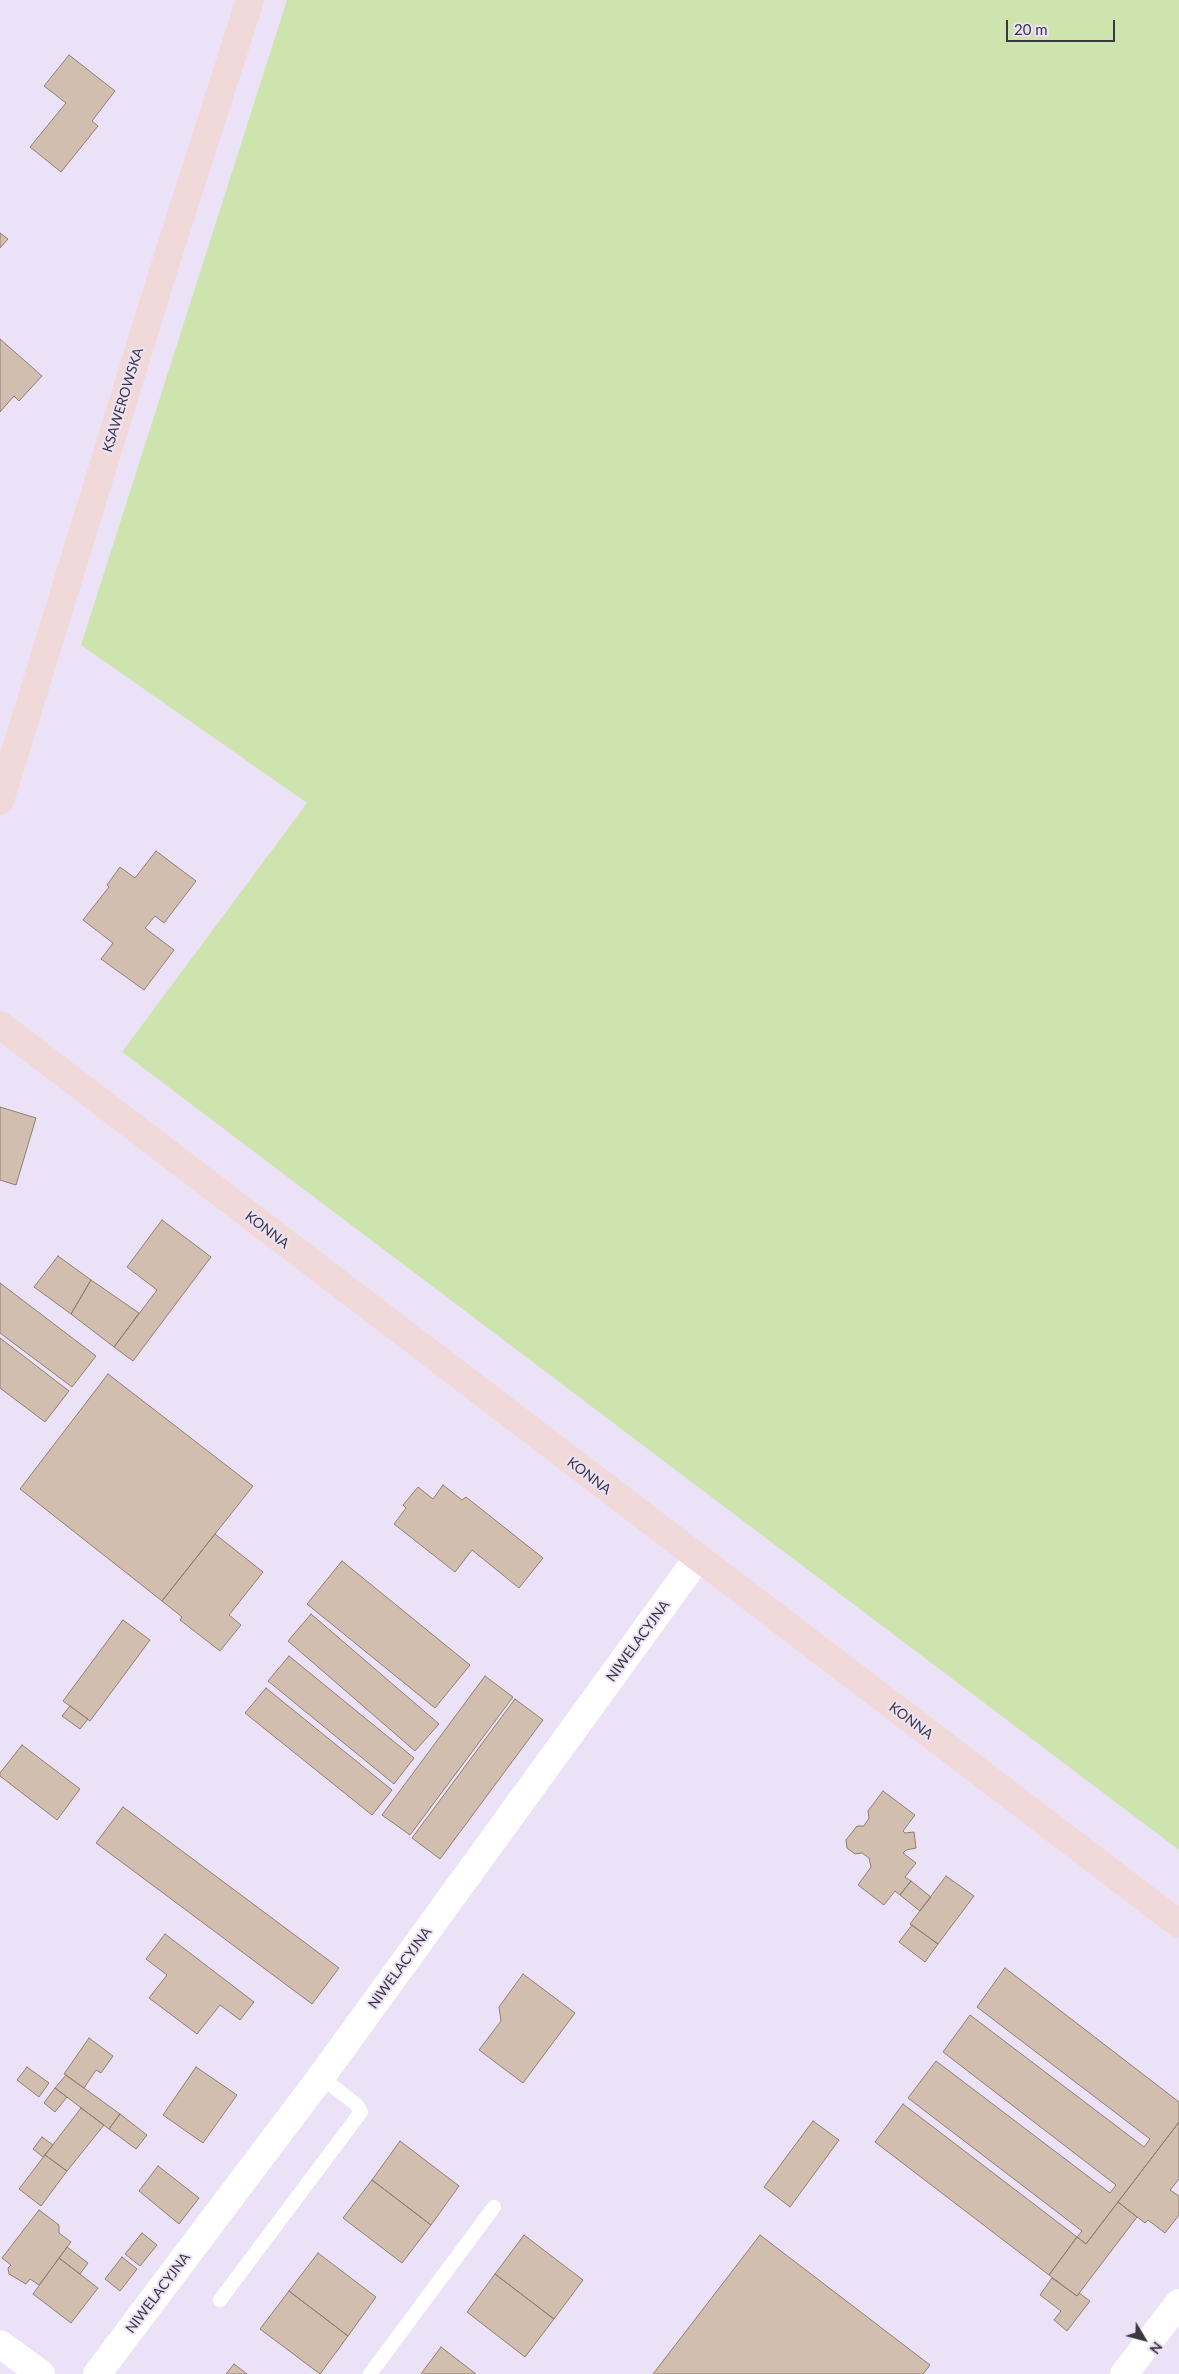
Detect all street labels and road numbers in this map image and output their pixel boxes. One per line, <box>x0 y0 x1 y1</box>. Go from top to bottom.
street label: KSAWEROWSKA <box>99 346 147 454</box>
street label: KONNA <box>242 1208 292 1252</box>
street label: KONNA <box>564 1454 614 1498</box>
street label: NIWELACYJNA <box>603 1597 673 1685</box>
street label: KONNA <box>886 1699 936 1743</box>
street label: NIWELACYJNA <box>365 1924 435 2012</box>
street label: NIWELACYJNA <box>122 2249 194 2337</box>

